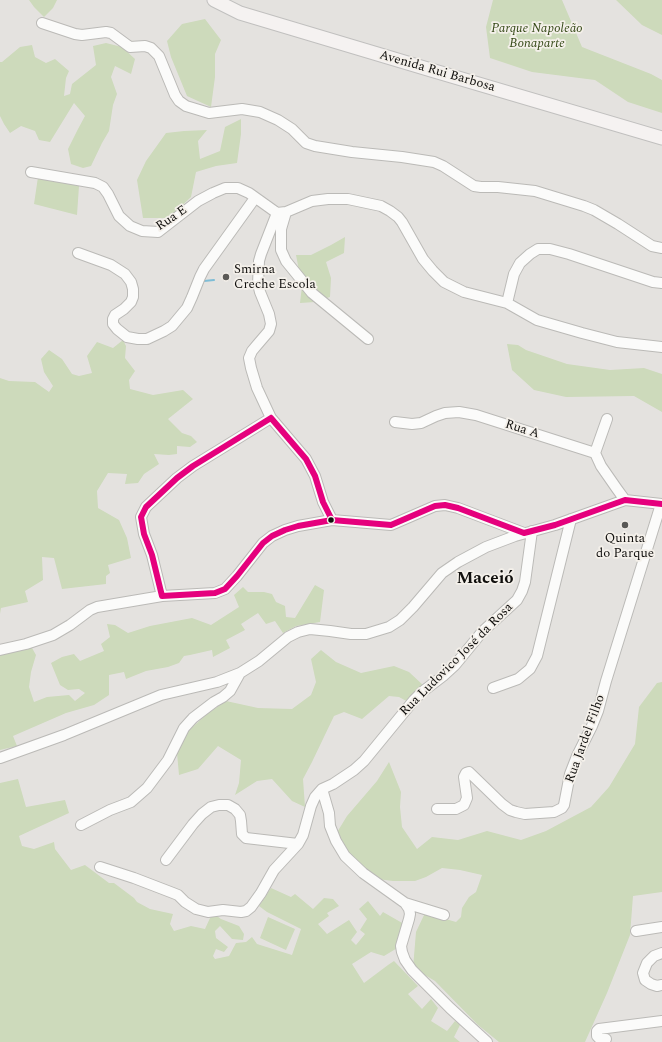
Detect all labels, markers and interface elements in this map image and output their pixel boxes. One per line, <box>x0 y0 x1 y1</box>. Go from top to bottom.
park label: Parque Napoleão Bonaparte <box>491 21 583 52</box>
street label: Avenida Rui Barbosa <box>377 48 497 96</box>
street label: Rua E <box>154 203 190 235</box>
place label: Smirna Creche Escola <box>234 262 316 293</box>
marker: Smirna Creche Escola <box>221 272 231 282</box>
street label: Rua A <box>503 417 541 443</box>
unlabelled marker <box>326 515 336 525</box>
marker: Quinta do Parque <box>620 520 630 530</box>
place label: Quinta do Parque <box>596 531 654 562</box>
district label: Maceió <box>456 570 514 590</box>
street label: Rua Ludovico José da Rosa <box>397 600 517 720</box>
street label: Rua Jardel Filho <box>563 693 609 785</box>

